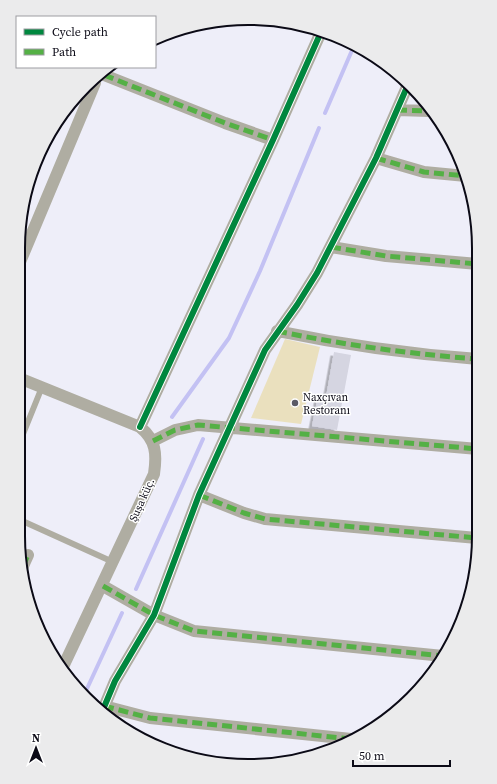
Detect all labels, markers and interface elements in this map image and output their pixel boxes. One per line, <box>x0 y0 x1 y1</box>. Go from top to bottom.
legend <box>16 16 156 68</box>
text: Cycle path <box>52 24 108 40</box>
text: Path <box>52 44 76 60</box>
place label: Naxçıvan Restoranı <box>303 390 350 418</box>
marker: Naxçıvan Restoranı <box>290 398 300 408</box>
street label: Şuşa küç. <box>126 476 158 524</box>
north arrow <box>16 728 56 768</box>
text: N <box>32 731 40 746</box>
scale bar <box>353 742 450 768</box>
text: 50 m <box>359 748 385 764</box>

